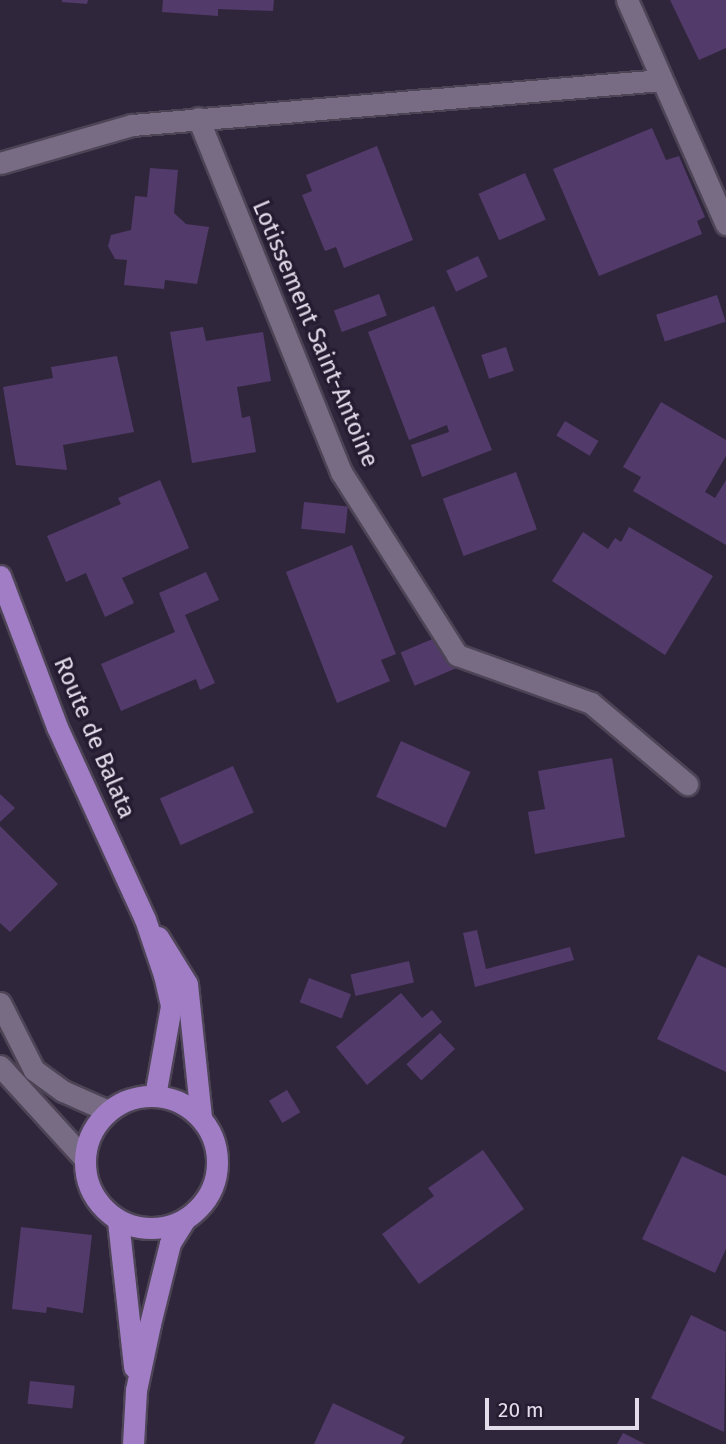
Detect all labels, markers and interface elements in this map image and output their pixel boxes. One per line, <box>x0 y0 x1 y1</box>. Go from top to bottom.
street label: Lotissement Saint-Antoine <box>246 196 384 472</box>
street label: Route de Balata <box>47 653 141 823</box>
scale bar <box>488 1384 642 1428</box>
text: 20 m <box>498 1397 544 1423</box>

